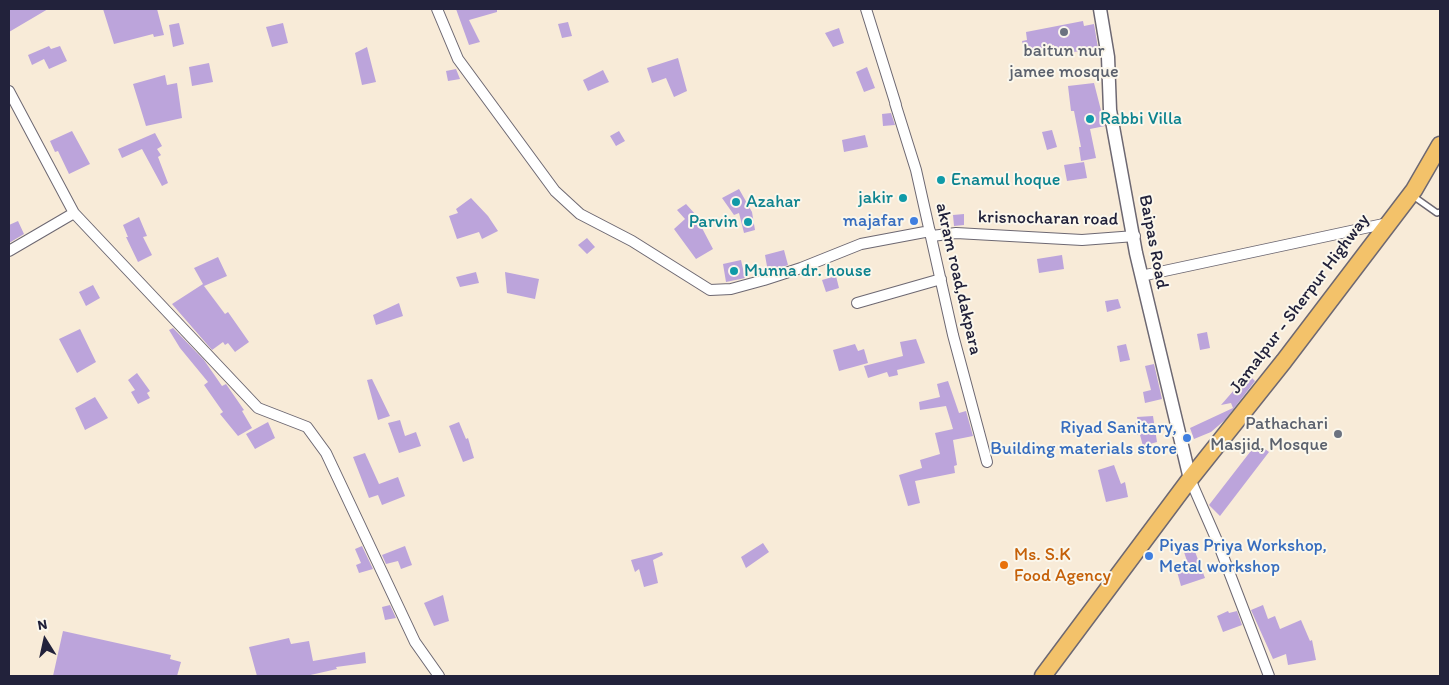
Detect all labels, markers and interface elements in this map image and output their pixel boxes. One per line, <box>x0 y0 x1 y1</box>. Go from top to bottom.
marker: baitun nur jamee mosque <box>1058 26 1070 38</box>
place label: baitun nur jamee mosque <box>1009 40 1119 82</box>
place label: Rabbi Villa <box>1100 108 1182 130</box>
marker: Rabbi Villa <box>1084 113 1096 125</box>
place label: Enamul hoque <box>951 169 1060 191</box>
marker: Enamul hoque <box>935 174 947 186</box>
place label: jakir <box>858 187 893 209</box>
place label: Azahar <box>746 191 800 213</box>
marker: jakir <box>897 192 909 204</box>
street label: Baipas Road <box>1133 193 1173 291</box>
marker: Azahar <box>730 196 742 208</box>
street label: akram road,dakpara <box>930 201 986 357</box>
street label: krisnocharan road <box>978 207 1118 231</box>
place label: majafar <box>843 210 904 232</box>
street label: Jamalpur - Sherpur Highway <box>1225 210 1375 398</box>
place label: Parvin <box>689 211 738 233</box>
marker: majafar <box>908 215 920 227</box>
marker: Parvin <box>742 216 754 228</box>
place label: Munna dr. house <box>744 260 871 282</box>
marker: Munna dr. house <box>728 265 740 277</box>
place label: Pathachari Masjid, Mosque <box>1210 413 1328 456</box>
place label: Riyad Sanitary, Building materials store <box>990 417 1177 459</box>
marker: Pathachari Masjid, Mosque <box>1332 428 1344 440</box>
marker: Riyad Sanitary, Building materials store <box>1181 432 1193 444</box>
place label: Piyas Priya Workshop, Metal workshop <box>1159 535 1327 578</box>
place label: Ms. S.K Food Agency <box>1014 544 1111 586</box>
marker: Piyas Priya Workshop, Metal workshop <box>1143 550 1155 562</box>
marker: Ms. S.K Food Agency <box>998 559 1010 571</box>
north arrow <box>20 615 70 665</box>
text: N <box>36 616 48 634</box>

